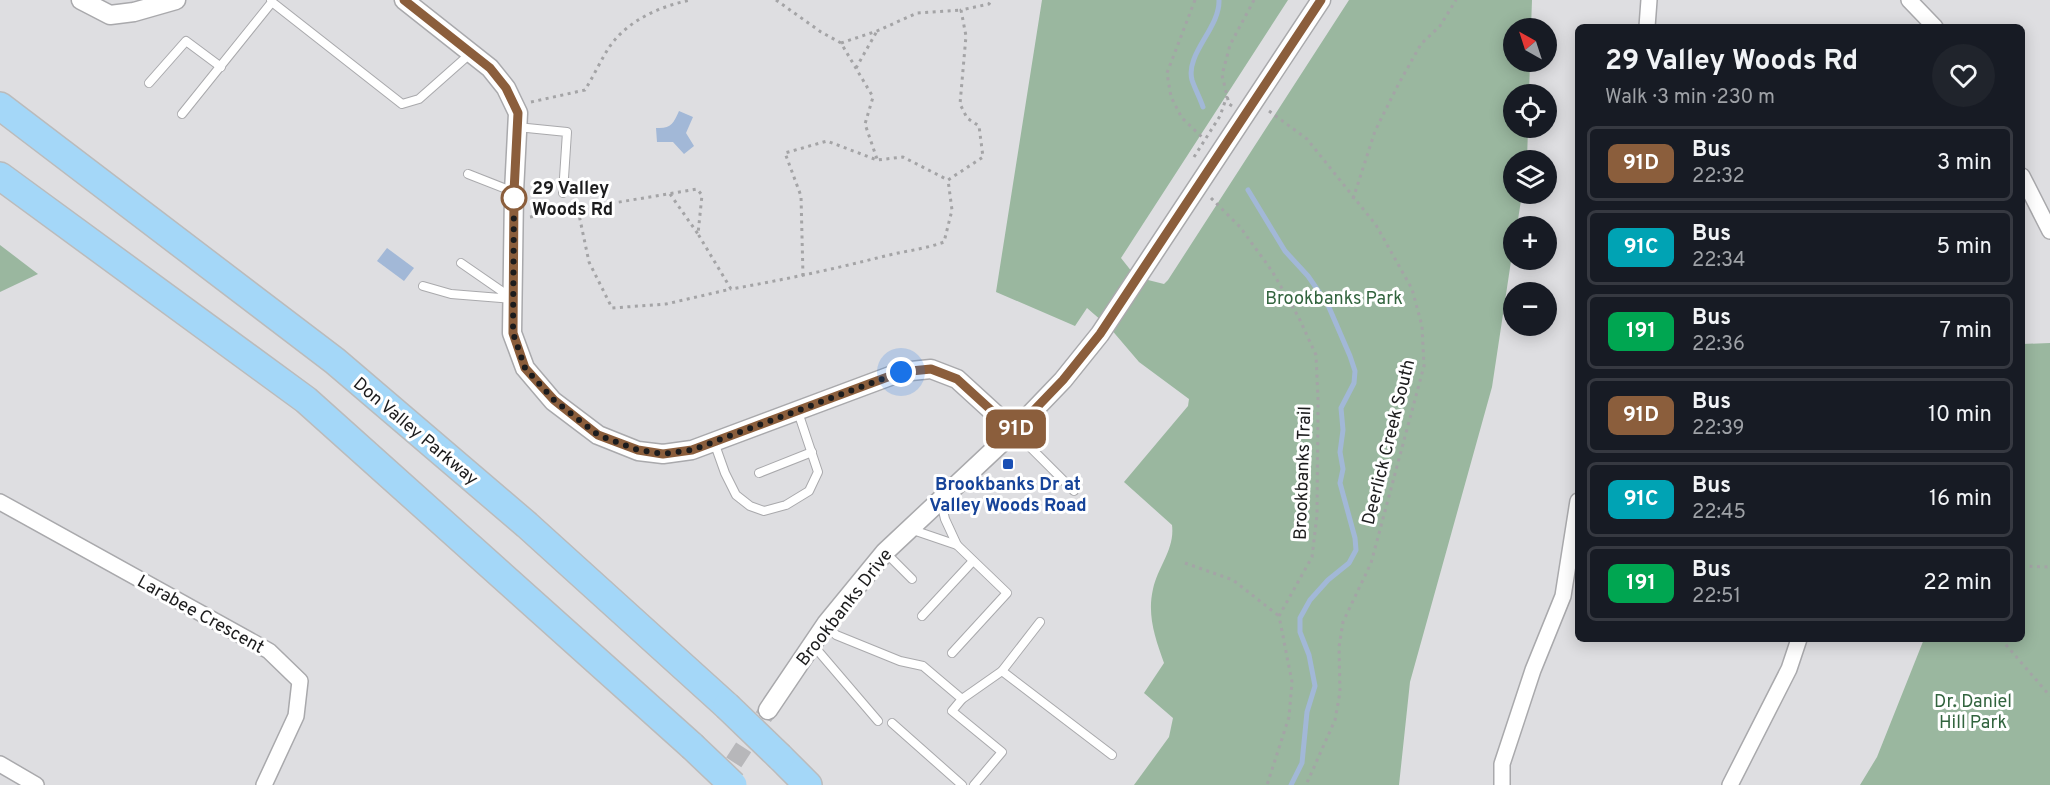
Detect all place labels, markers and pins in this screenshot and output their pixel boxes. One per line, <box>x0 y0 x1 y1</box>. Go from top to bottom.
place label: 29 Valley Woods Rd <box>532 178 613 222</box>
marker: 29 Valley Woods Rd <box>501 185 527 211</box>
marker: Brookbanks Dr at Valley Woods Road <box>1001 457 1015 471</box>
place label: Brookbanks Dr at Valley Woods Road <box>929 474 1087 518</box>

